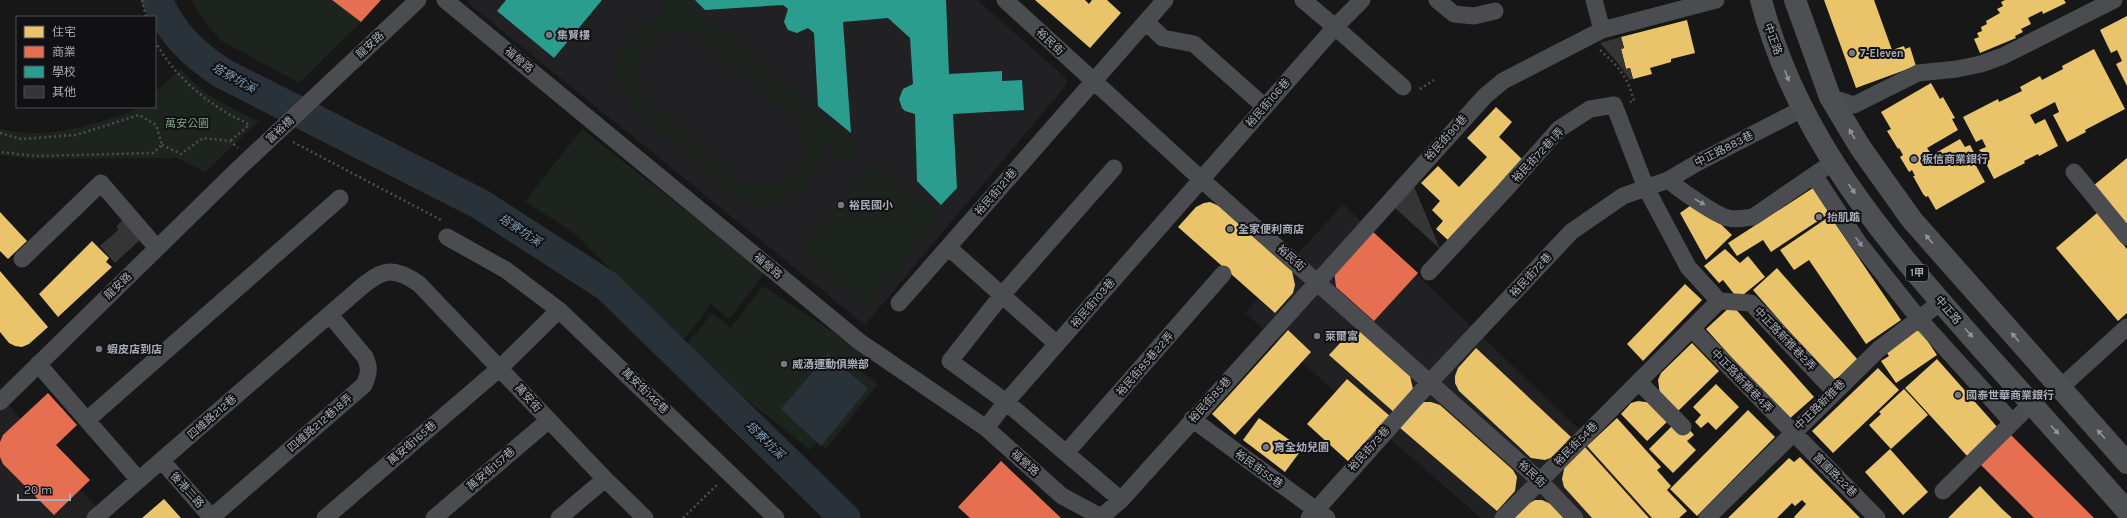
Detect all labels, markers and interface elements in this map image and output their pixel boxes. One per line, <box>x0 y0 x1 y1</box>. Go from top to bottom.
legend <box>16 16 156 108</box>
street label: 中正路 <box>1761 21 1785 57</box>
text: 住宅 <box>52 25 76 39</box>
street label: 裕民街 <box>1033 26 1067 58</box>
street label: 龍安路 <box>353 29 387 61</box>
place label: 集賢樓 <box>557 29 590 42</box>
marker: 集賢樓 <box>544 30 554 40</box>
street label: 福營路 <box>502 44 536 76</box>
text: 商業 <box>52 45 76 59</box>
place label: 7-Eleven <box>1860 47 1904 60</box>
marker: 7-Eleven <box>1847 48 1857 58</box>
water label: 塔寮坑溪 <box>210 60 260 97</box>
text: 學校 <box>52 65 76 79</box>
one-way arrow <box>1785 71 1791 83</box>
street label: 裕民街106巷 <box>1243 76 1293 130</box>
text: 其他 <box>52 85 76 99</box>
street label: 裕民街90巷 <box>1422 113 1470 163</box>
street label: 富裕橋 <box>263 114 297 146</box>
park label: 萬安公園 <box>165 117 209 130</box>
street label: 裕民街72巷1弄 <box>1509 125 1567 185</box>
one-way arrow <box>1849 128 1856 140</box>
street label: 中正路883巷 <box>1693 129 1755 169</box>
place label: 板信商業銀行 <box>1922 153 1988 166</box>
marker: 板信商業銀行 <box>1909 154 1919 164</box>
street label: 裕民街121巷 <box>972 166 1020 218</box>
one-way arrow <box>1848 184 1856 194</box>
one-way arrow <box>1695 198 1705 206</box>
place label: 裕民國小 <box>849 199 893 212</box>
marker: 裕民國小 <box>836 200 846 210</box>
water label: 塔寮坑溪 <box>496 211 546 250</box>
place label: 抬肌踮 <box>1827 211 1860 224</box>
marker: 抬肌踮 <box>1814 212 1824 222</box>
place label: 全家便利商店 <box>1238 223 1304 236</box>
marker: 全家便利商店 <box>1225 224 1235 234</box>
one-way arrow <box>1924 234 1933 245</box>
one-way arrow <box>1854 237 1863 248</box>
street label: 裕民街 <box>1274 242 1308 274</box>
street label: 福營路 <box>751 250 785 282</box>
street label: 裕民街72巷 <box>1507 250 1555 300</box>
road number: 1甲 <box>1906 265 1928 281</box>
street label: 龍安路 <box>102 270 134 302</box>
street label: 裕民街103巷 <box>1068 276 1118 330</box>
street label: 中正路 <box>1932 293 1964 327</box>
street label: 中正路新雅巷2弄 <box>1751 304 1819 374</box>
one-way arrow <box>1964 328 1973 339</box>
street label: 裕民街85巷22弄 <box>1114 329 1176 399</box>
place label: 萊爾富 <box>1325 330 1358 343</box>
marker: 萊爾富 <box>1312 331 1322 341</box>
one-way arrow <box>2010 331 2019 342</box>
place label: 蝦皮店到店 <box>107 343 162 356</box>
marker: 蝦皮店到店 <box>94 344 104 354</box>
street label: 中正路新雅巷4弄 <box>1708 347 1776 415</box>
place label: 威湧運動俱樂部 <box>792 358 869 371</box>
marker: 威湧運動俱樂部 <box>779 359 789 369</box>
street label: 萬安街146巷 <box>619 365 671 417</box>
street label: 裕民街85巷 <box>1186 374 1234 426</box>
street label: 中正路新雅巷 <box>1792 377 1848 433</box>
street label: 萬安街 <box>512 381 544 415</box>
place label: 國泰世華商業銀行 <box>1966 389 2054 402</box>
marker: 國泰世華商業銀行 <box>1953 390 1963 400</box>
street label: 四維路212巷18弄 <box>285 391 355 455</box>
street label: 四維路212巷 <box>185 392 239 442</box>
street label: 萬安街165巷 <box>385 418 439 468</box>
water label: 塔寮坑溪 <box>743 418 789 463</box>
street label: 裕民街54巷 <box>1551 419 1601 469</box>
street label: 裕民街73巷 <box>1346 424 1392 474</box>
one-way arrow <box>2051 425 2060 436</box>
one-way arrow <box>2096 429 2106 439</box>
place label: 育全幼兒園 <box>1274 441 1329 454</box>
marker: 育全幼兒園 <box>1261 442 1271 452</box>
street label: 萬安街157巷 <box>464 445 518 493</box>
street label: 福營路 <box>1008 447 1042 479</box>
street label: 裕民街55巷 <box>1232 447 1286 491</box>
street label: 富國路22巷 <box>1810 450 1860 500</box>
street label: 裕民街 <box>1515 458 1549 490</box>
street label: 後港二路 <box>167 469 207 511</box>
scale bar <box>18 476 70 502</box>
text: 20 m <box>24 483 52 497</box>

